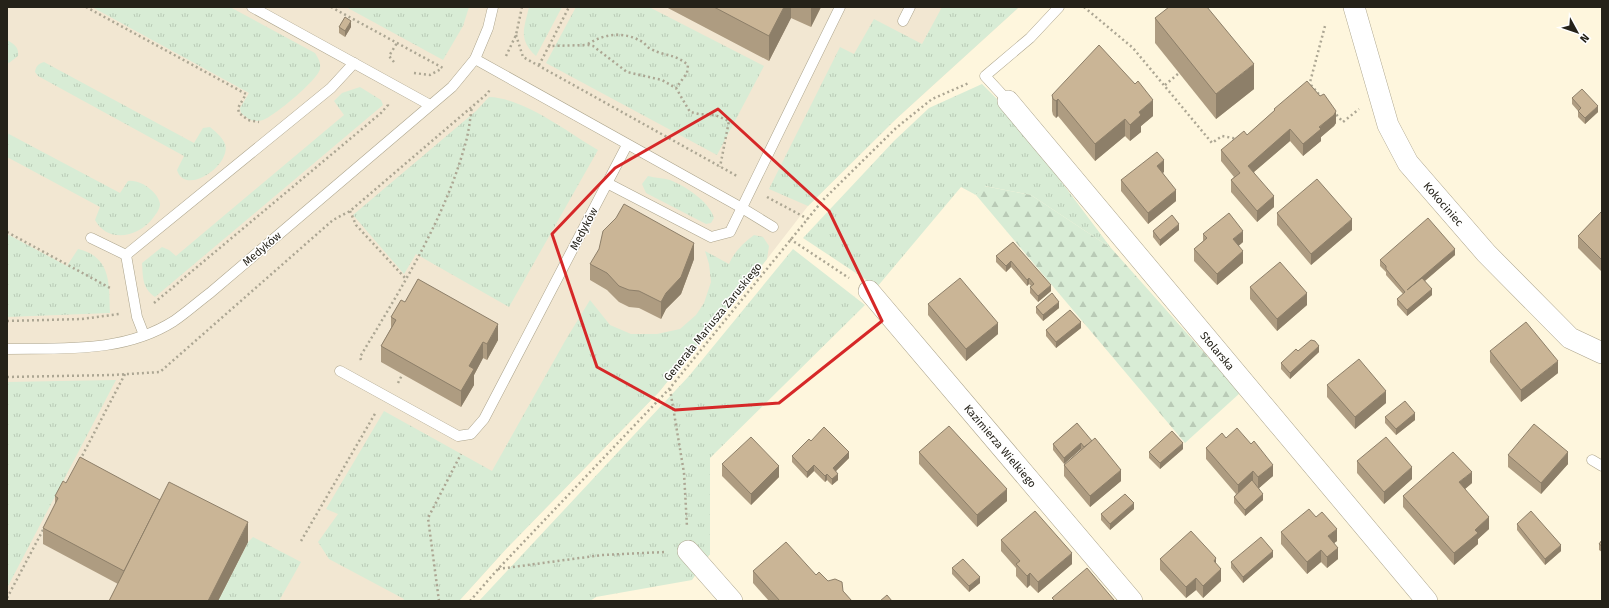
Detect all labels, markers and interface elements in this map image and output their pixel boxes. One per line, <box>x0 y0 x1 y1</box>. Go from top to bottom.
north arrow <box>1557 12 1597 52</box>
text: N <box>1577 31 1592 45</box>
street label: Kokociniec <box>1421 179 1466 229</box>
street label: Medyków <box>567 205 601 253</box>
street label: Medyków <box>240 229 284 269</box>
street label: Generała Mariusza Zaruskiego <box>661 260 765 384</box>
street label: Stolarska <box>1198 329 1237 373</box>
street label: Kazimierza Wielkiego <box>961 402 1039 490</box>

